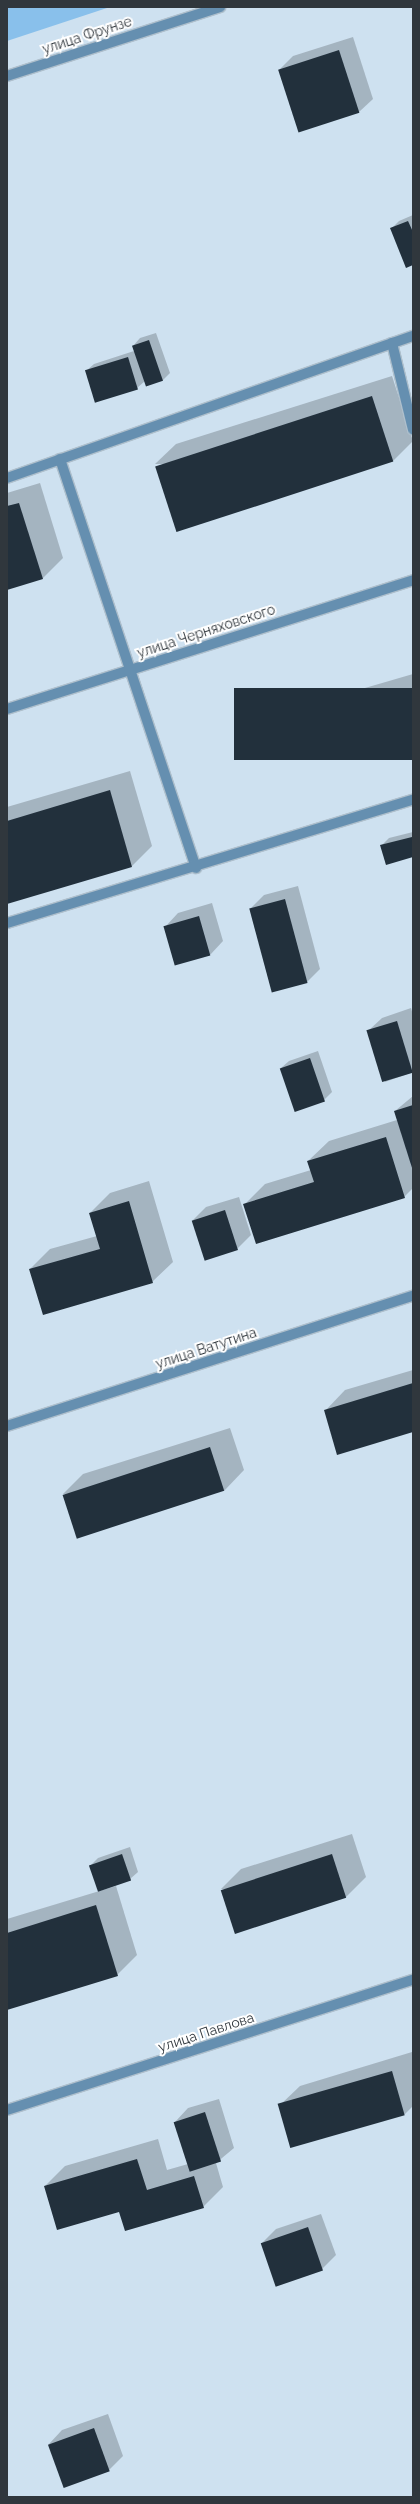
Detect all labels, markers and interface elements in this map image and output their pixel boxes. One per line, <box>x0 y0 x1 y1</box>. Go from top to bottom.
street label: улица Фрунзе <box>40 13 134 57</box>
street label: улица Черняховского <box>135 601 277 661</box>
street label: улица Ватутина <box>153 1324 259 1372</box>
street label: улица Павлова <box>156 2009 256 2055</box>

